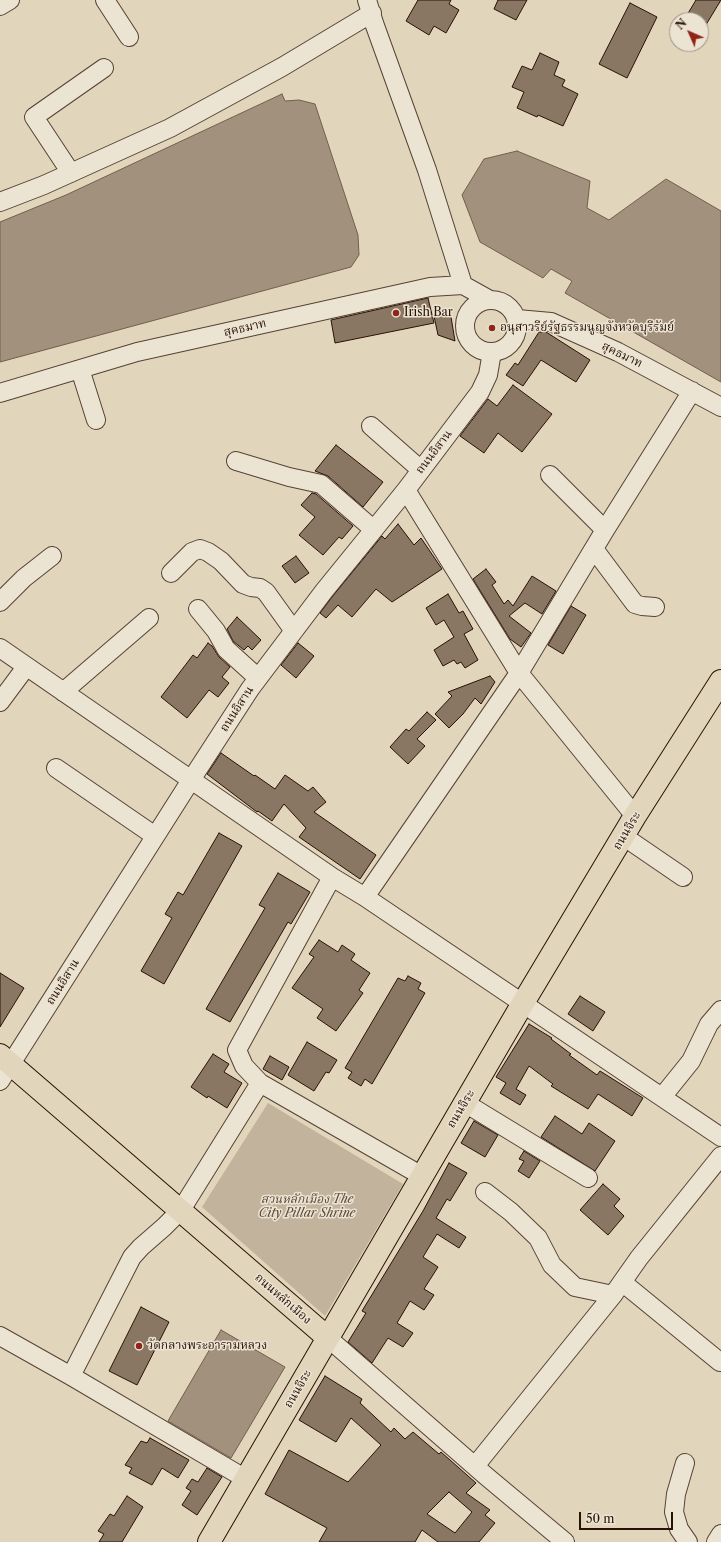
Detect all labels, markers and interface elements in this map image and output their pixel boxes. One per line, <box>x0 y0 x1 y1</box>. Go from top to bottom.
north arrow <box>669 12 709 52</box>
text: N <box>673 16 690 33</box>
place label: Irish Bar <box>404 306 453 320</box>
marker: Irish Bar <box>391 308 401 318</box>
street label: สุคธมาท <box>222 316 268 340</box>
place label: อนุสาวรีย์รัฐธรรมนูญจังหวัดบุรีรัมย์ <box>500 321 674 335</box>
marker: อนุสาวรีย์รัฐธรรมนูญจังหวัดบุรีรัมย์ <box>487 323 497 333</box>
street label: สุคธมาท <box>599 339 645 371</box>
street label: ถนนอิสาน <box>413 427 455 477</box>
street label: ถนนอิสาน <box>217 684 257 734</box>
street label: ถนนจิระ <box>610 809 644 853</box>
street label: ถนนอิสาน <box>43 956 83 1008</box>
street label: ถนนจิระ <box>444 1087 478 1131</box>
park label: สวนหลักเมือง The City Pillar Shrine <box>259 1193 355 1221</box>
street label: ถนนหลักเมือง <box>252 1271 314 1327</box>
place label: วัดกลางพระอารามหลวง <box>147 1339 267 1353</box>
marker: วัดกลางพระอารามหลวง <box>134 1341 144 1351</box>
street label: ถนนจิระ <box>281 1367 315 1411</box>
scale bar <box>581 1504 675 1530</box>
text: 50 m <box>586 1511 615 1526</box>

